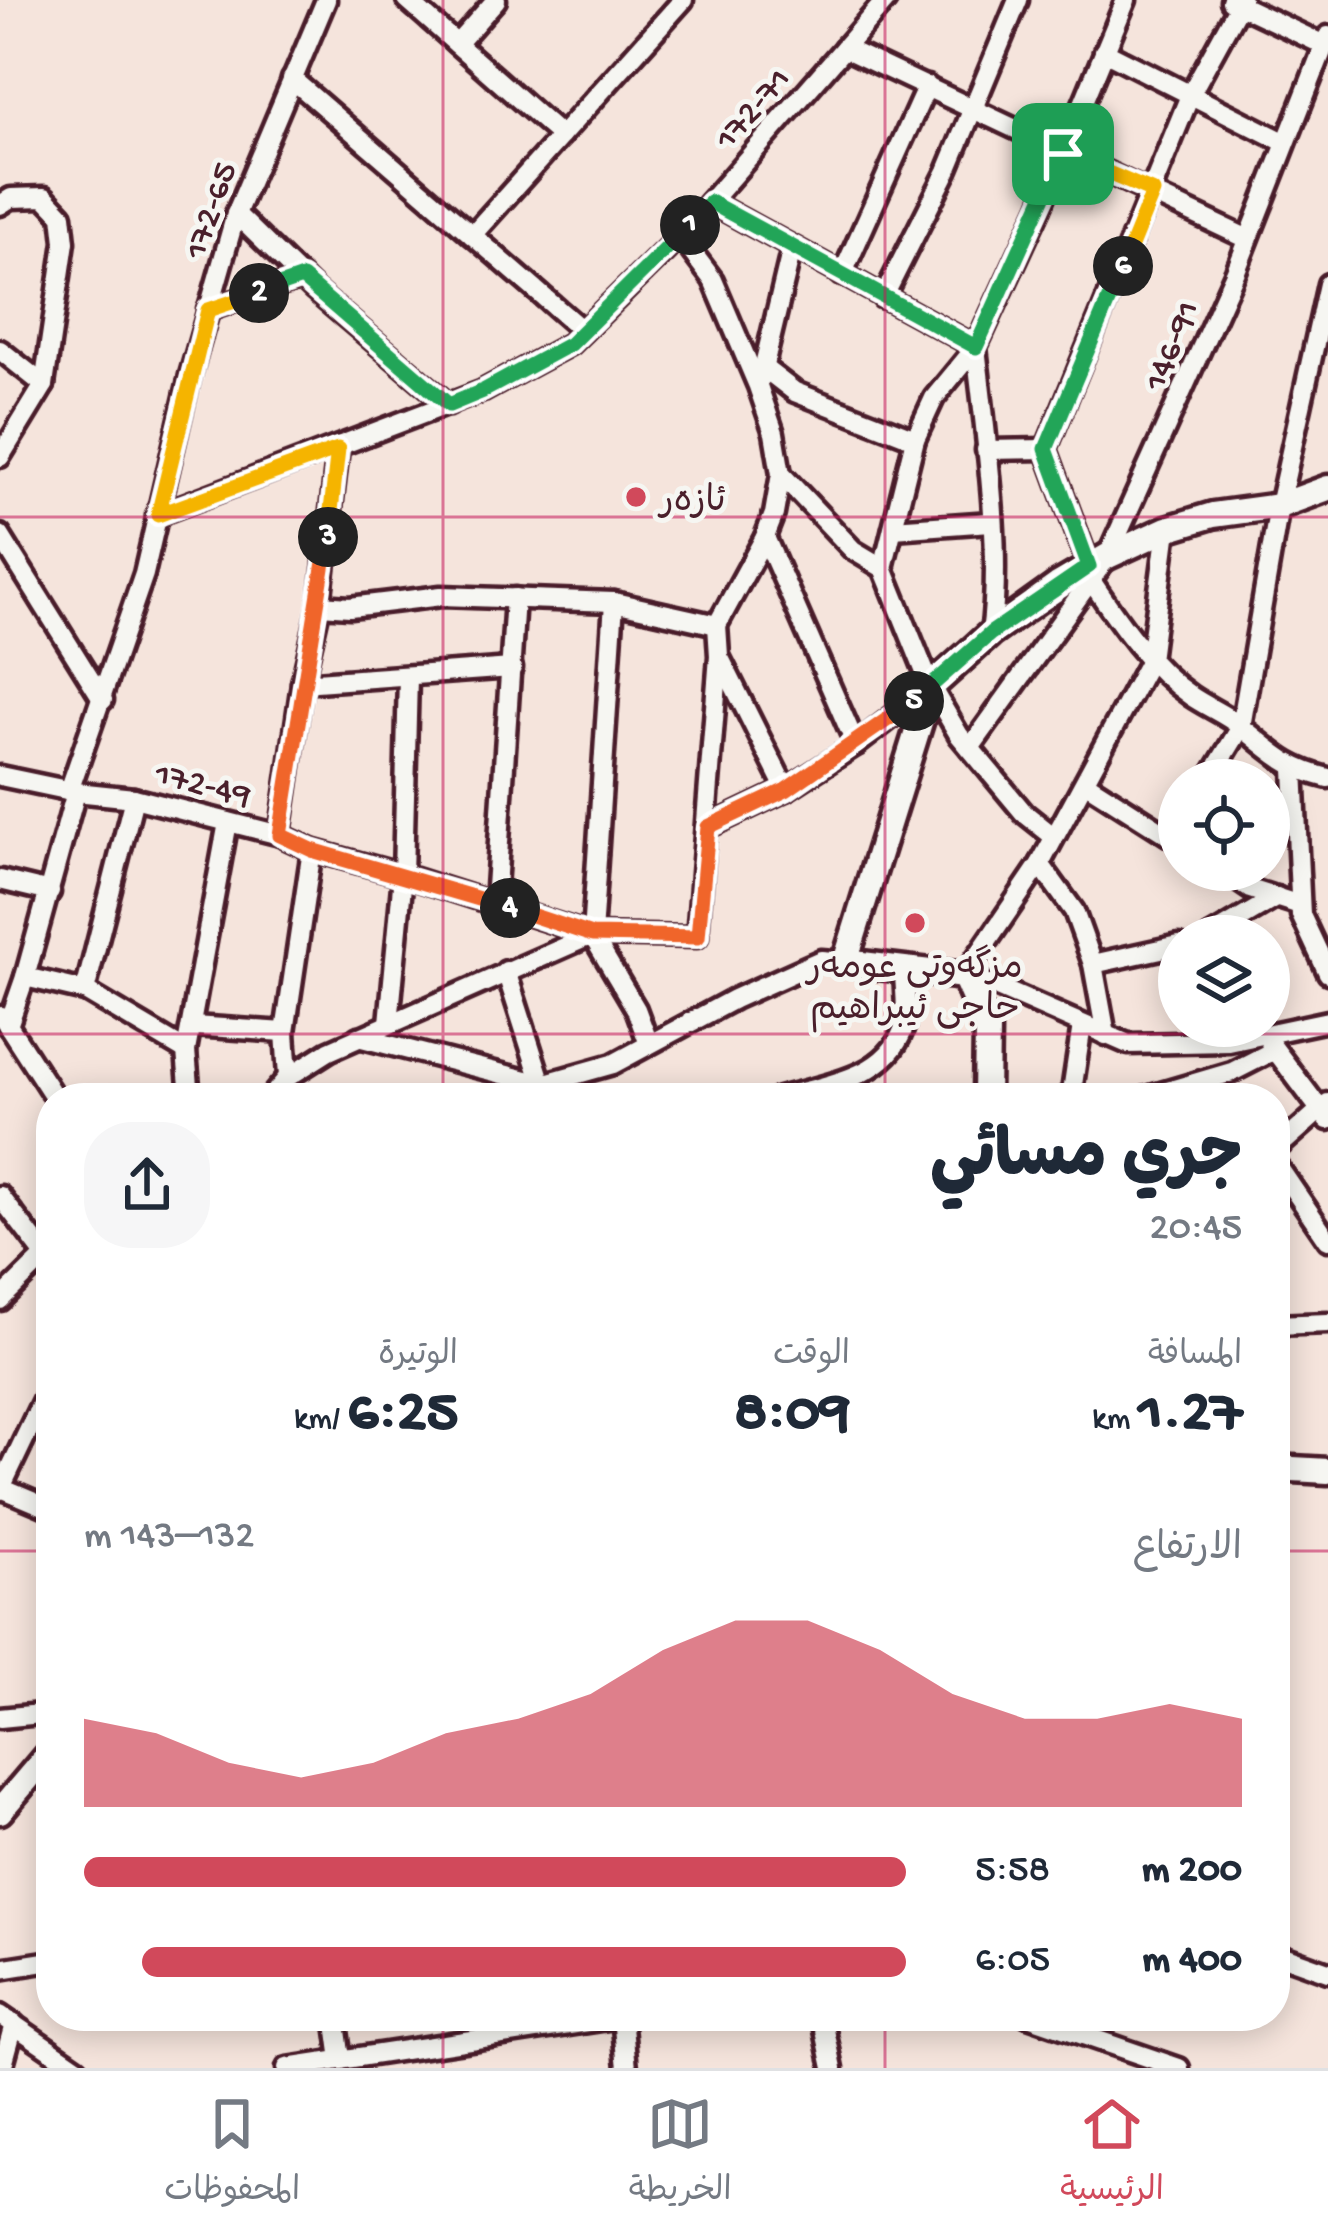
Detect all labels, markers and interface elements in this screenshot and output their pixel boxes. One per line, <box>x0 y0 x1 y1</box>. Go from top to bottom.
street label: 172-71 <box>707 60 802 161</box>
pin <box>1012 103 1114 205</box>
icon: arrive <box>1030 121 1096 187</box>
street label: 172-65 <box>176 157 250 266</box>
pin: 1 <box>660 195 720 255</box>
text: 1 <box>683 206 697 244</box>
pin: 6 <box>1093 236 1153 296</box>
text: 6 <box>1115 247 1131 285</box>
pin: 2 <box>229 263 289 323</box>
text: 2 <box>251 274 267 312</box>
street label: 146-91 <box>1135 295 1212 399</box>
place label: ئازەر <box>657 482 726 525</box>
marker: ئازەر <box>623 484 649 510</box>
pin: 3 <box>298 507 358 567</box>
text: 3 <box>319 518 337 556</box>
pin: 5 <box>884 671 944 731</box>
text: 5 <box>905 682 923 720</box>
street label: 172-49 <box>149 754 255 820</box>
map controls <box>1158 759 1290 1047</box>
button: locate <box>1158 759 1290 891</box>
pin: 4 <box>480 878 540 938</box>
text: 4 <box>502 889 518 927</box>
marker: مزگەوتی عومەر حاجی ئیبراهیم <box>902 910 928 936</box>
button: layers <box>1158 915 1290 1047</box>
place label: مزگەوتی عومەر حاجی ئیبراهیم <box>804 944 1023 1033</box>
button: share <box>84 1122 210 1248</box>
text: جري مسائي <box>930 1123 1242 1201</box>
text: 20:45 <box>1150 1207 1242 1253</box>
text: الوتيرة <box>378 1338 458 1376</box>
text: الوقت <box>773 1338 850 1376</box>
text: المسافة <box>1148 1338 1242 1376</box>
text: 6:25 <box>348 1381 458 1451</box>
text: 8:09 <box>734 1381 850 1451</box>
text: 1.27 <box>1138 1381 1242 1451</box>
text: /km <box>294 1402 348 1440</box>
text: km <box>1092 1402 1138 1440</box>
text: 132–143 m <box>84 1515 254 1561</box>
text: الارتفاع <box>1133 1528 1242 1574</box>
text: 5:58 <box>975 1849 1050 1895</box>
text: 200 m <box>1142 1849 1242 1895</box>
text: 6:05 <box>975 1939 1050 1985</box>
text: 400 m <box>1142 1939 1242 1985</box>
tab: المحفوظات <box>164 2091 300 2217</box>
tab: الخريطة <box>629 2091 732 2217</box>
tab: الرئيسية <box>1060 2091 1164 2217</box>

